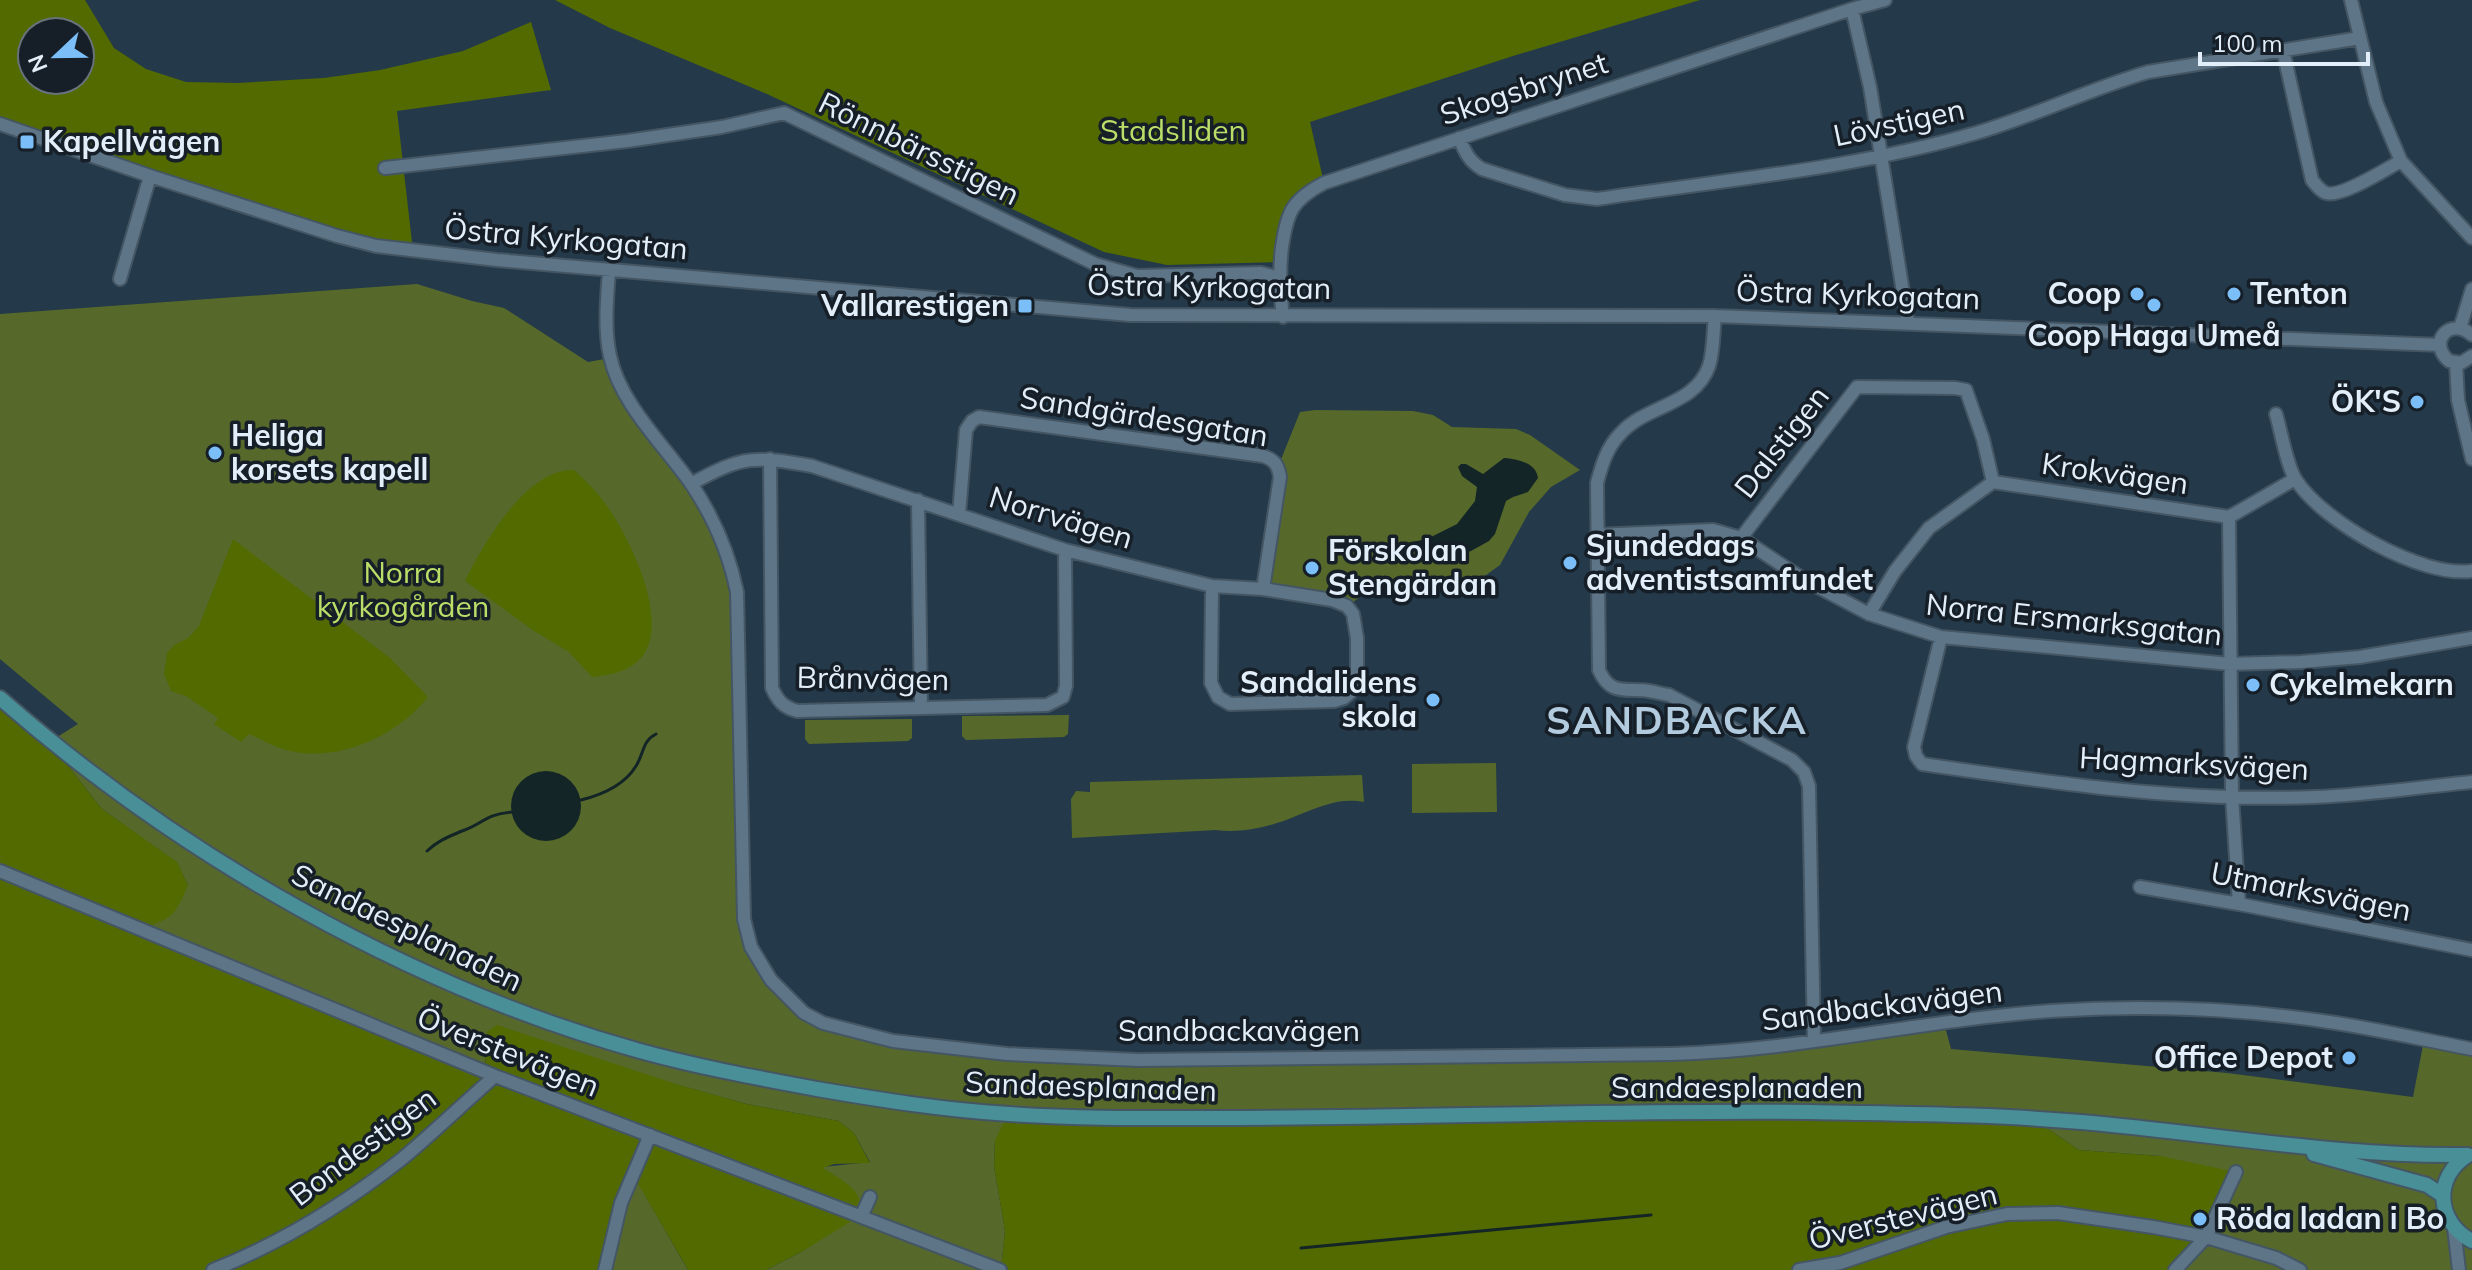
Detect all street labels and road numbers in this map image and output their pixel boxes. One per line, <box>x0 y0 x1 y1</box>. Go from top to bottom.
street label: Skogsbrynet <box>1435 43 1612 133</box>
street label: Rönnbärsstigen <box>813 83 1026 213</box>
street label: Lövstigen <box>1830 90 1968 154</box>
street label: Östra Kyrkogatan <box>443 208 689 268</box>
street label: Östra Kyrkogatan <box>1087 265 1332 307</box>
street label: Östra Kyrkogatan <box>1735 271 1981 317</box>
street label: Sandgärdesgatan <box>1018 378 1271 454</box>
street label: Dalstigen <box>1726 378 1837 505</box>
street label: Krokvägen <box>2039 444 2191 502</box>
street label: Norrvägen <box>985 477 1138 557</box>
street label: Norra Ersmarksgatan <box>1924 585 2224 653</box>
street label: Brånvägen <box>796 658 950 698</box>
street label: Hagmarksvägen <box>2078 738 2310 788</box>
street label: Utmarksvägen <box>2208 853 2415 929</box>
street label: Sandaesplanaden <box>286 855 529 999</box>
street label: Sandbackavägen <box>1759 971 2004 1039</box>
street label: Överstevägen <box>412 997 605 1105</box>
street label: Sandbackavägen <box>1118 1011 1360 1049</box>
street label: Sandaesplanaden <box>964 1063 1218 1109</box>
street label: Sandaesplanaden <box>1611 1068 1863 1106</box>
street label: Bondestigen <box>282 1079 443 1214</box>
street label: Överstevägen <box>1804 1174 2001 1258</box>

